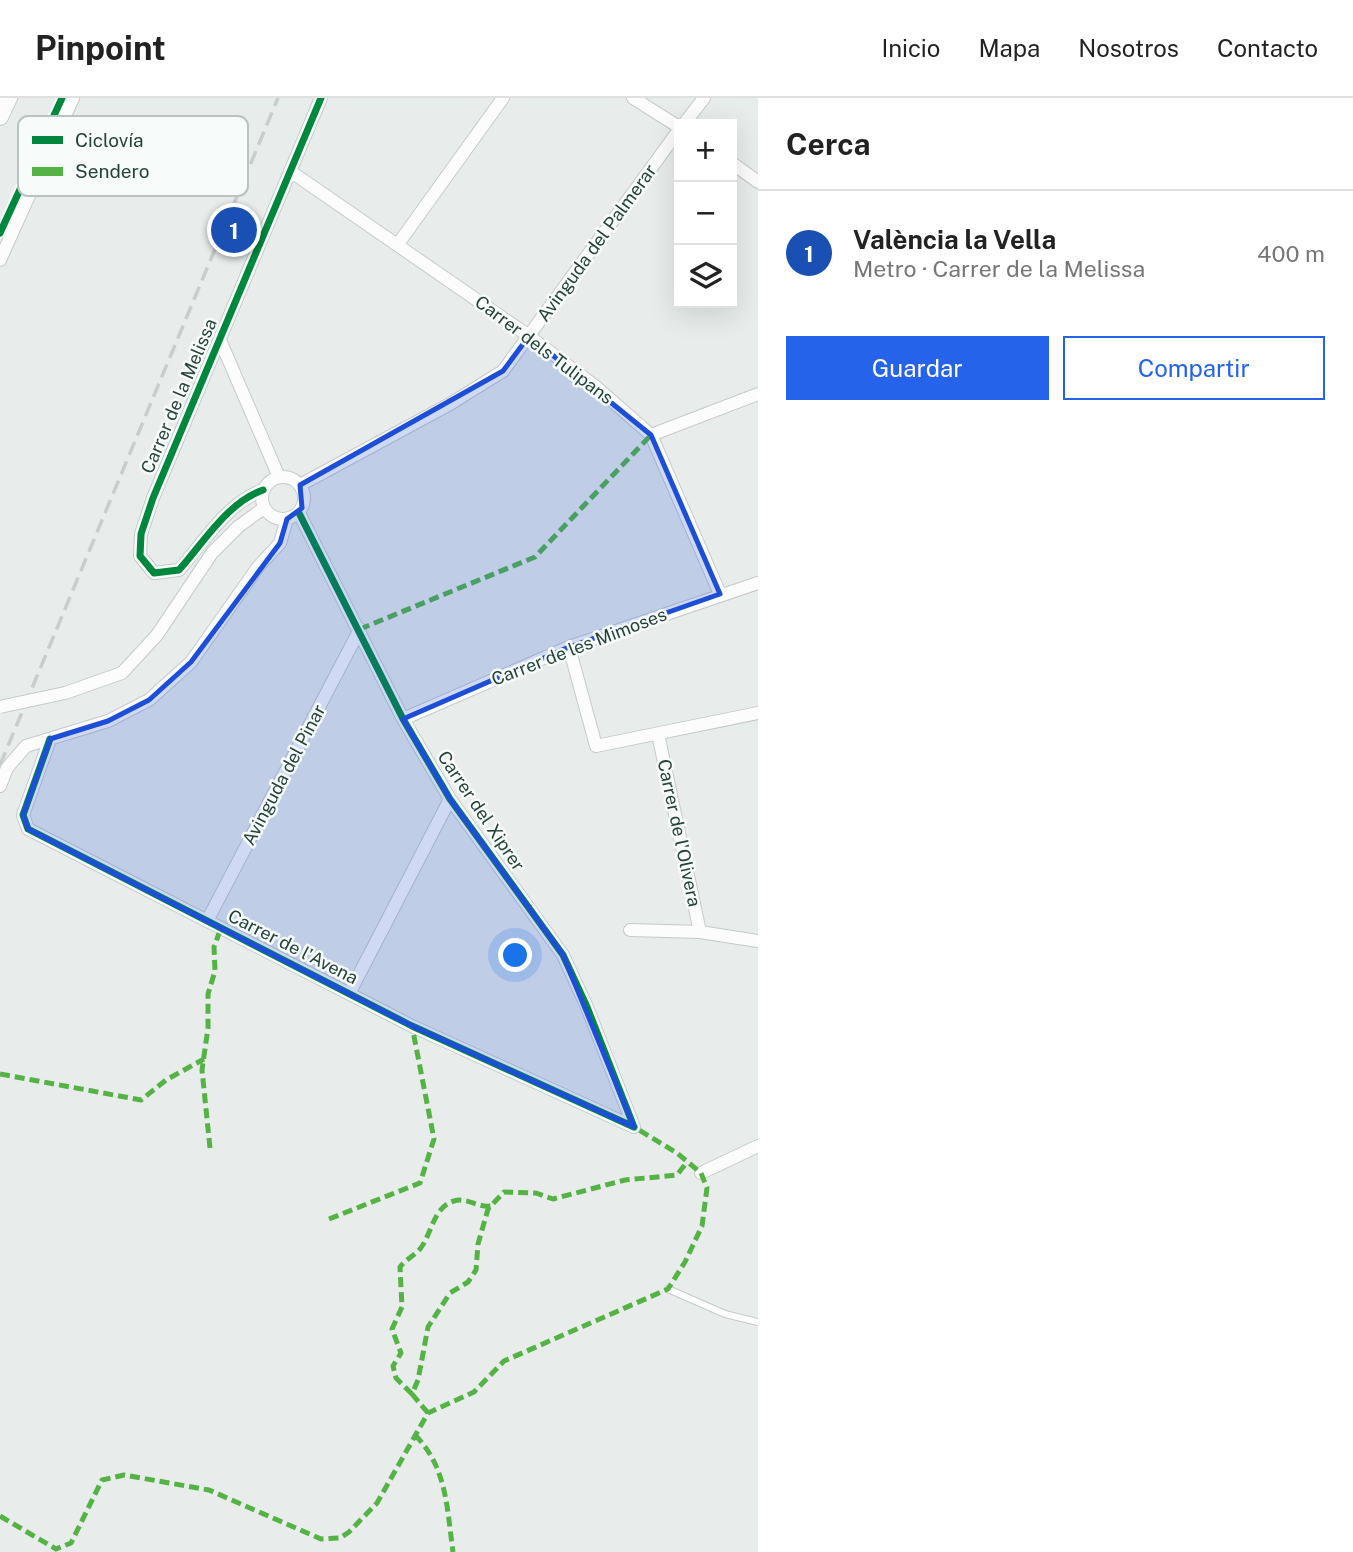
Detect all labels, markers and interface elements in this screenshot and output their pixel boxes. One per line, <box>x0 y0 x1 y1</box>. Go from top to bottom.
text: Pinpoint <box>35 29 166 67</box>
text: Inicio <box>881 34 940 62</box>
text: Mapa <box>978 34 1040 62</box>
text: Nosotros <box>1078 34 1179 62</box>
text: Contacto <box>1217 34 1318 62</box>
legend <box>18 116 248 196</box>
map controls <box>674 119 737 308</box>
button: + <box>674 119 737 182</box>
text: Cerca <box>786 126 871 162</box>
text: Ciclovía <box>75 129 144 151</box>
text: Sendero <box>75 160 150 182</box>
street label: Avinguda del Palmerar <box>533 160 661 325</box>
button: − <box>674 182 737 245</box>
pin: 1 <box>211 204 257 256</box>
text: València la Vella <box>853 224 1056 255</box>
text: 1 <box>804 240 814 267</box>
text: 400 m <box>1257 240 1325 267</box>
button: layers <box>674 245 737 308</box>
text: Metro · Carrer de la Melissa <box>853 255 1145 282</box>
street label: Carrer dels Tulipans <box>471 291 617 408</box>
street label: Carrer de la Melissa <box>136 315 221 477</box>
button: Guardar <box>786 336 1049 400</box>
button: Compartir <box>1063 336 1325 400</box>
street label: Carrer de les Mimoses <box>488 603 669 690</box>
street label: Avinguda del Pinar <box>238 701 329 849</box>
street label: Carrer del Xiprer <box>434 747 529 875</box>
street label: Carrer de l'Olivera <box>654 757 705 909</box>
street label: Carrer de l'Avena <box>225 905 362 988</box>
your location <box>498 938 532 972</box>

